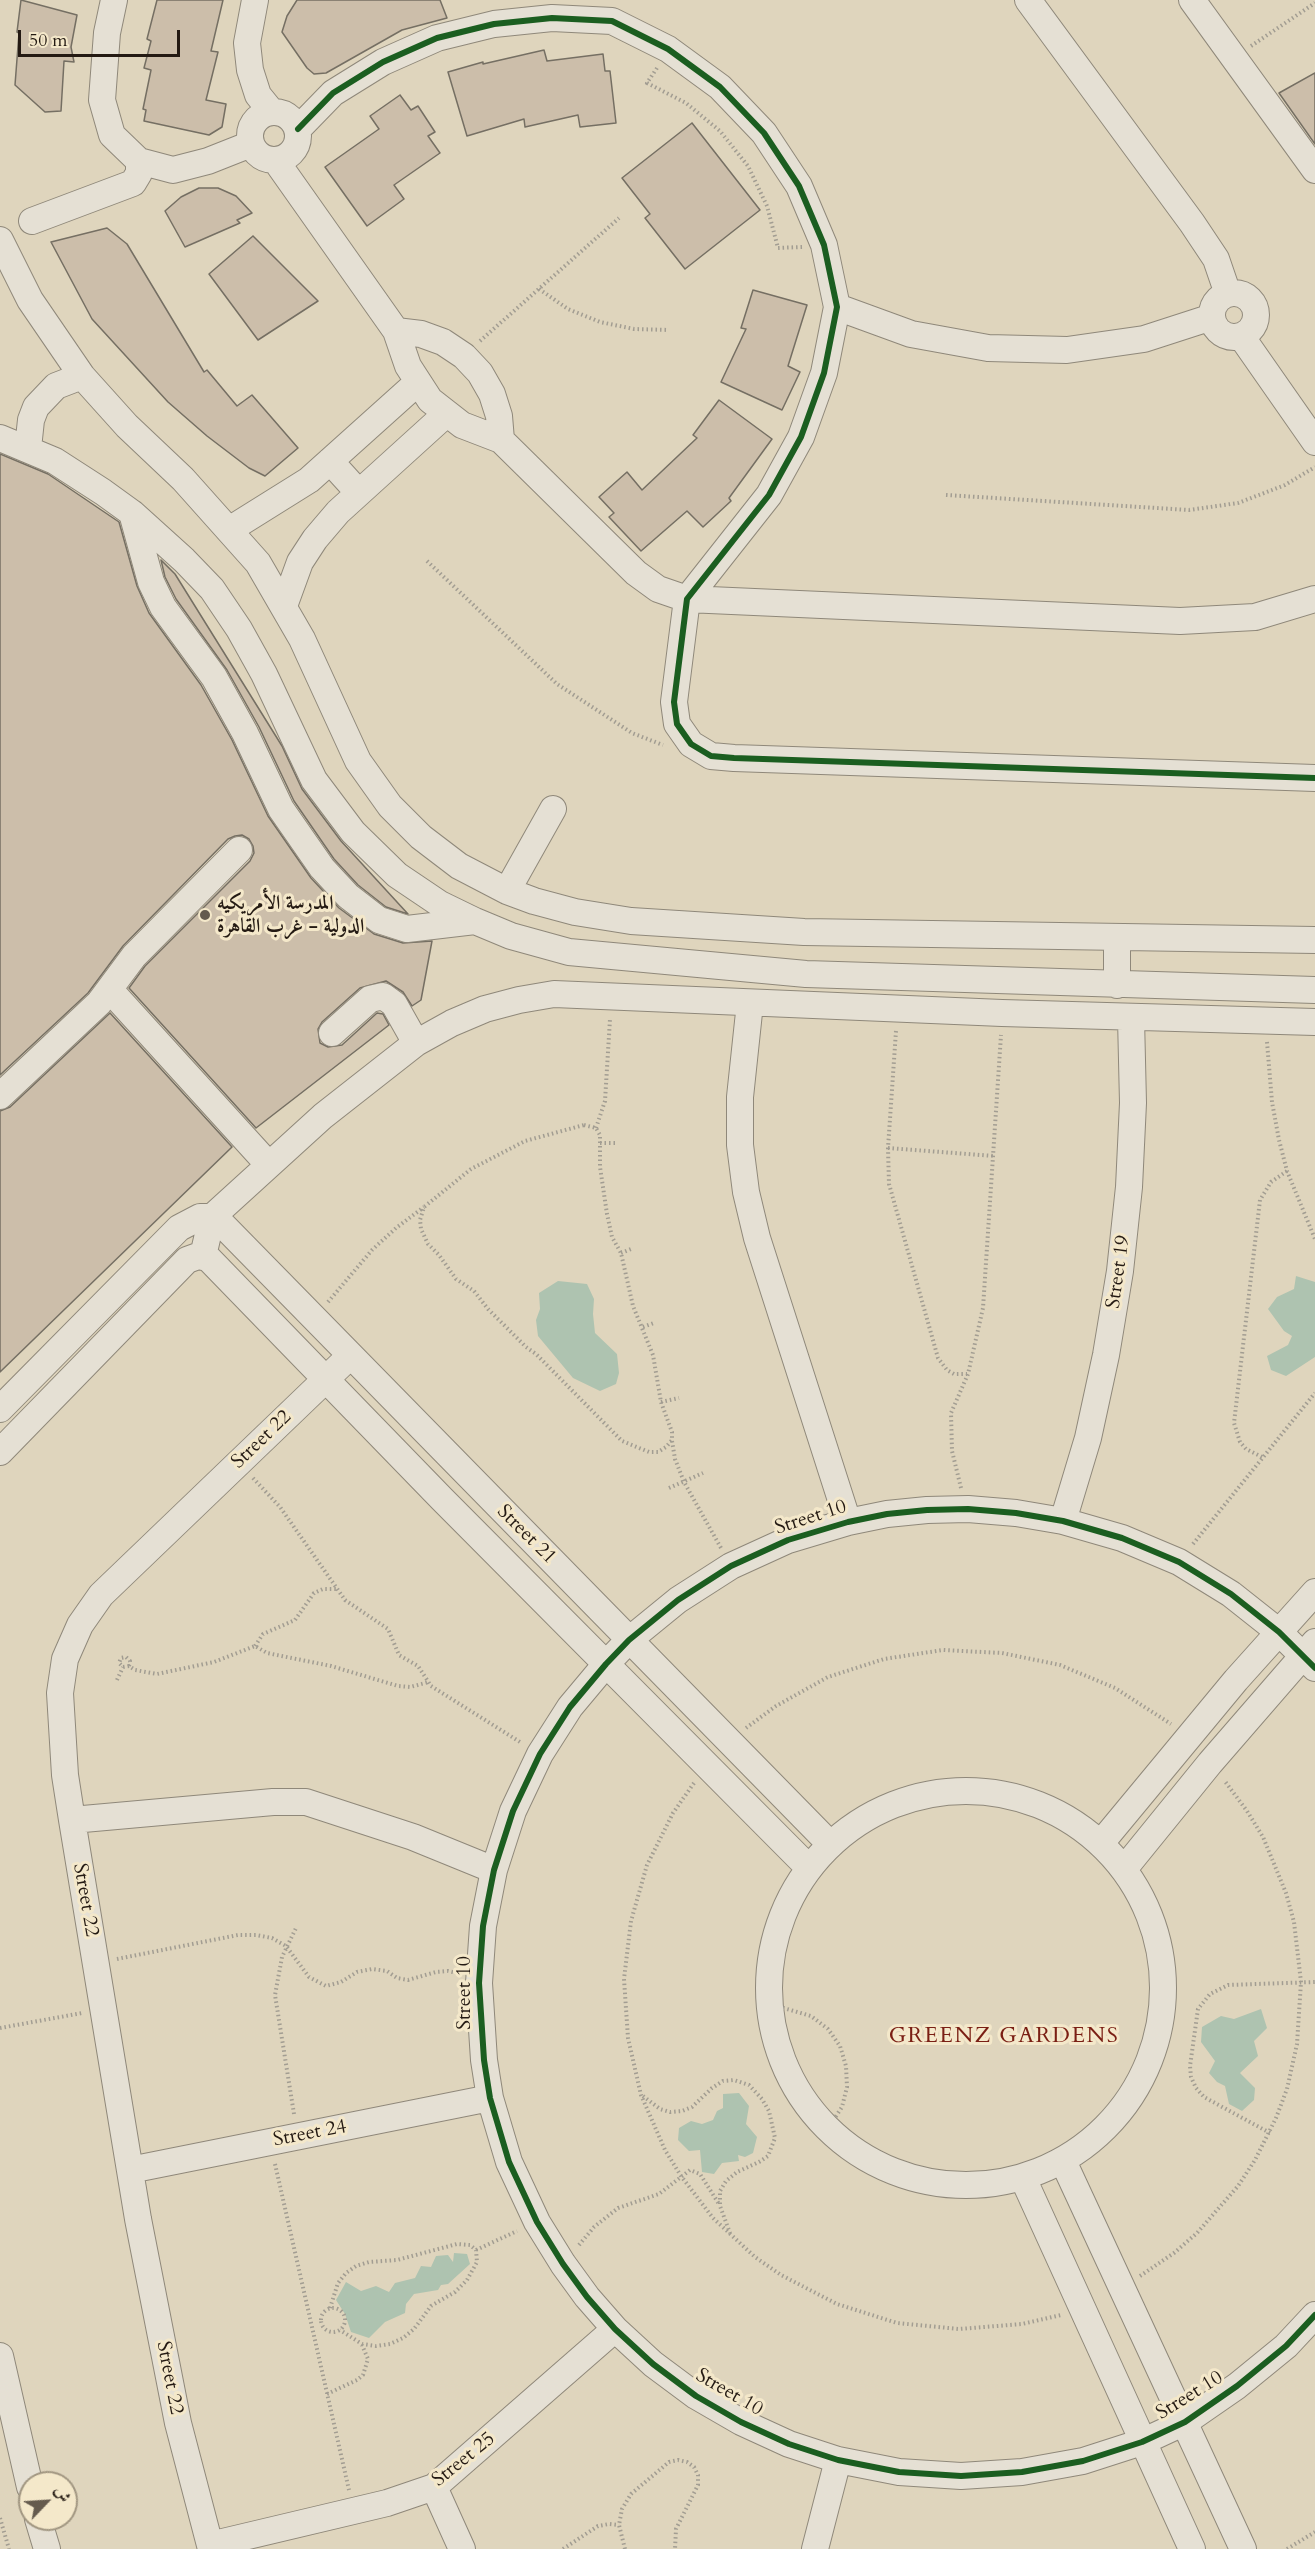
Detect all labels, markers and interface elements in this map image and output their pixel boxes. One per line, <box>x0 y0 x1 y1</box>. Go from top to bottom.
scale bar <box>21 18 183 56</box>
text: 50 m <box>29 28 68 53</box>
place label: المدرسة الأمريكيه الدولية - غرب القاهرة <box>217 892 364 939</box>
marker: المدرسة الأمريكيه الدولية - غرب القاهرة <box>198 908 212 922</box>
street label: Street 19 <box>1102 1234 1136 1310</box>
street label: Street 22 <box>227 1406 297 1474</box>
street label: Street 10 <box>772 1495 850 1541</box>
street label: Street 21 <box>491 1500 561 1570</box>
street label: Street 22 <box>67 1861 103 1939</box>
street label: Street 10 <box>453 1956 477 2030</box>
district label: GREENZ GARDENS <box>889 2024 1119 2050</box>
street label: Street 24 <box>271 2115 349 2153</box>
street label: Street 22 <box>150 2339 188 2417</box>
street label: Street 10 <box>691 2364 767 2422</box>
street label: Street 10 <box>1152 2366 1228 2426</box>
street label: Street 25 <box>428 2427 500 2493</box>
north arrow <box>18 2471 78 2531</box>
text: ش <box>49 2482 76 2506</box>

